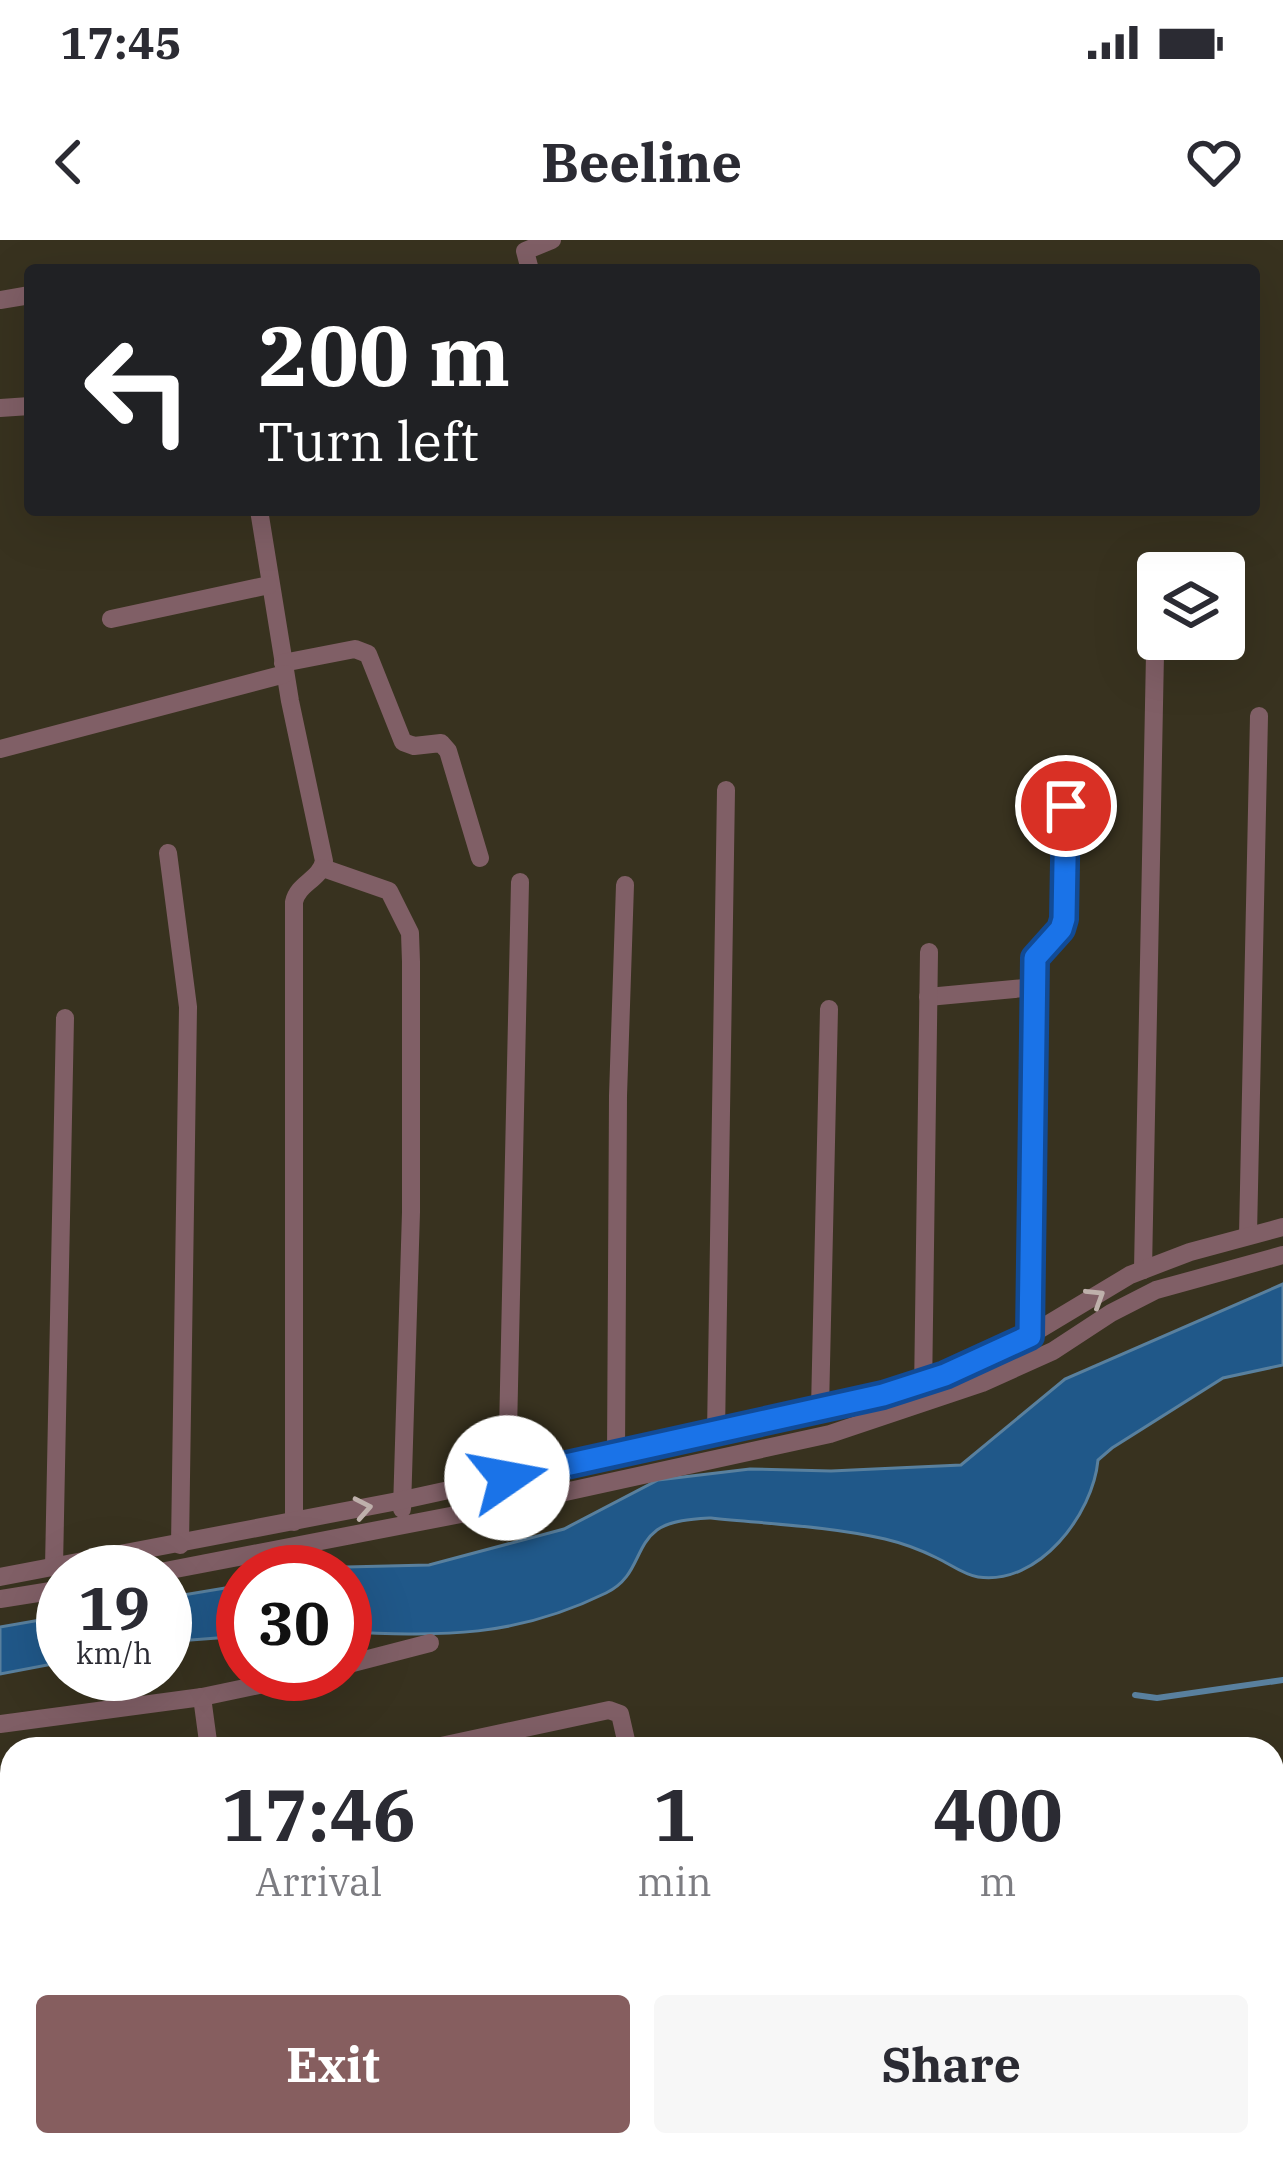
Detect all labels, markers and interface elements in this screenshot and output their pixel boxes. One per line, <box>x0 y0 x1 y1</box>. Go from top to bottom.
text: 17:45 <box>60 13 182 71</box>
text: Beeline <box>541 127 742 197</box>
icon: back <box>36 129 102 195</box>
icon: heart <box>1181 129 1247 195</box>
text: 200 m <box>258 300 510 409</box>
icon: left <box>60 312 216 468</box>
text: Turn left <box>258 406 479 476</box>
map controls <box>1137 552 1245 660</box>
button: layers <box>1137 552 1245 660</box>
pin <box>1015 755 1117 857</box>
icon: arrive <box>1033 773 1099 839</box>
one-way arrow <box>1083 1289 1105 1311</box>
position arrow <box>444 1415 570 1541</box>
one-way arrow <box>352 1496 372 1522</box>
speed limit sign: 30 <box>216 1545 372 1701</box>
text: 19 <box>78 1568 150 1647</box>
text: km/h <box>76 1633 152 1672</box>
text: 17:46 <box>221 1767 416 1861</box>
text: 1 <box>653 1767 696 1861</box>
text: 400 <box>933 1767 1063 1861</box>
text: Arrival <box>255 1856 382 1907</box>
text: min <box>637 1856 712 1907</box>
text: m <box>979 1856 1016 1907</box>
button: Exit <box>36 1995 630 2133</box>
button: Share <box>654 1995 1248 2133</box>

